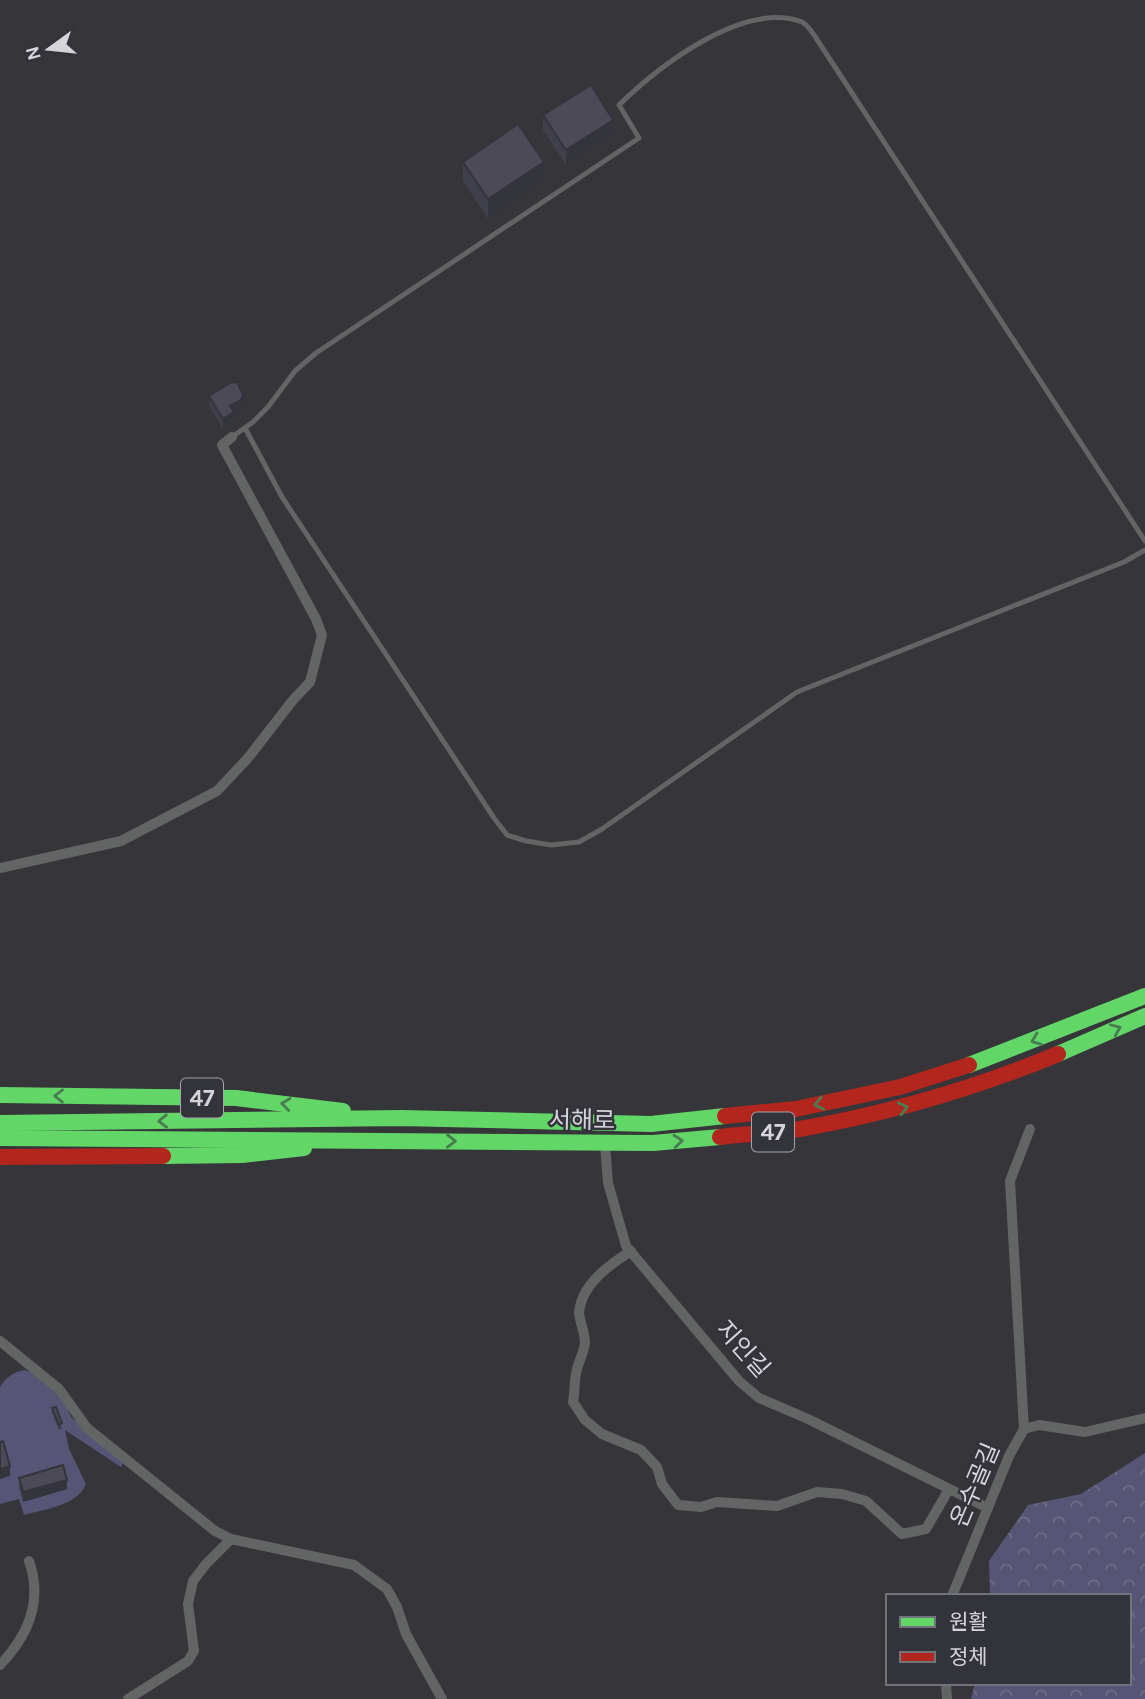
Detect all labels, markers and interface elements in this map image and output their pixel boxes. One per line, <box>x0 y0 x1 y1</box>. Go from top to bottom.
north arrow <box>14 14 84 84</box>
text: N <box>21 44 46 63</box>
one-way arrow <box>1109 1023 1121 1037</box>
one-way arrow <box>1031 1032 1043 1046</box>
road number: 47 <box>181 1078 223 1118</box>
one-way arrow <box>53 1088 64 1104</box>
one-way arrow <box>813 1095 825 1110</box>
one-way arrow <box>280 1097 292 1112</box>
one-way arrow <box>897 1102 909 1116</box>
street label: 서해로 <box>549 1105 615 1135</box>
road number: 47 <box>752 1112 794 1152</box>
one-way arrow <box>157 1113 167 1129</box>
one-way arrow <box>446 1133 457 1149</box>
one-way arrow <box>673 1134 684 1149</box>
street label: 지인길 <box>710 1315 776 1383</box>
street label: 온수골길 <box>945 1439 1005 1531</box>
legend <box>886 1594 1131 1685</box>
text: 원활 <box>949 1610 988 1634</box>
text: 정체 <box>949 1645 988 1669</box>

